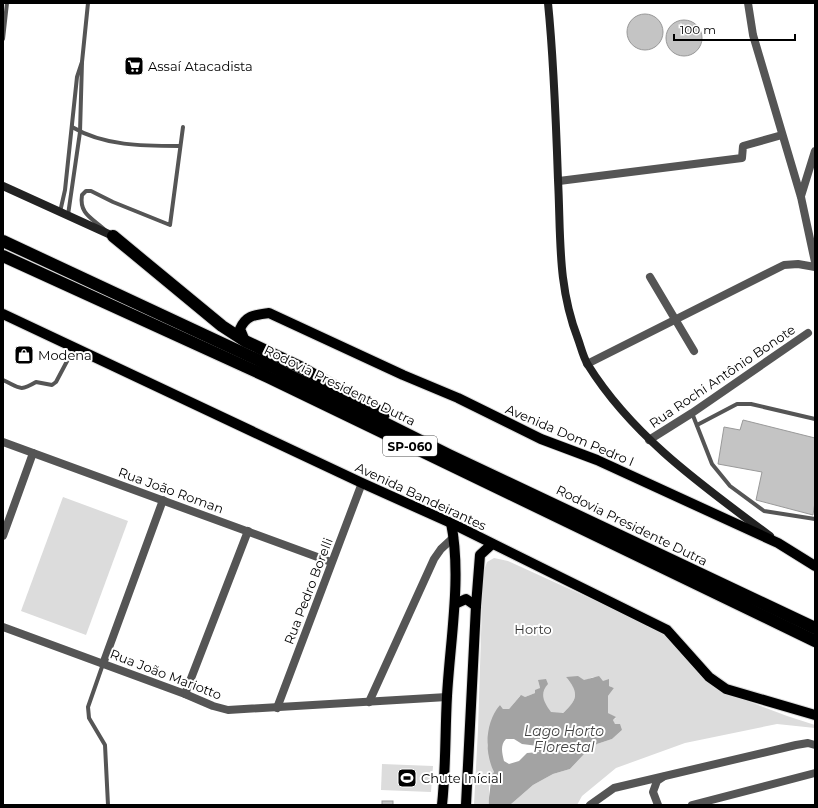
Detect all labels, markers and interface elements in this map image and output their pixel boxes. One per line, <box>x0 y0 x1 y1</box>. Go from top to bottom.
scale bar <box>674 16 795 42</box>
text: 100 m <box>680 22 716 37</box>
supermarket icon: Assaí Atacadista <box>123 55 145 77</box>
place label: Assaí Atacadista <box>148 58 253 74</box>
street label: Rua Rochi Antônio Bonote <box>646 321 798 431</box>
street label: Rodovia Presidente Dutra <box>262 341 418 429</box>
shop icon: Modena <box>13 344 35 366</box>
place label: Modena <box>38 347 92 363</box>
street label: Avenida Dom Pedro I <box>503 401 637 469</box>
road number: SP-060 <box>383 436 437 456</box>
street label: Avenida Bandeirantes <box>353 459 489 533</box>
street label: Rua João Roman <box>116 464 226 516</box>
street label: Rodovia Presidente Dutra <box>554 481 710 569</box>
street label: Rua Pedro Borelli <box>280 535 336 647</box>
park label: Horto <box>514 621 552 637</box>
street label: Rua João Mariotto <box>108 645 224 703</box>
water label: Lago Horto Florestal <box>524 722 604 756</box>
sports icon: Chute Inícial <box>396 767 418 789</box>
place label: Chute Inícial <box>421 770 502 786</box>

